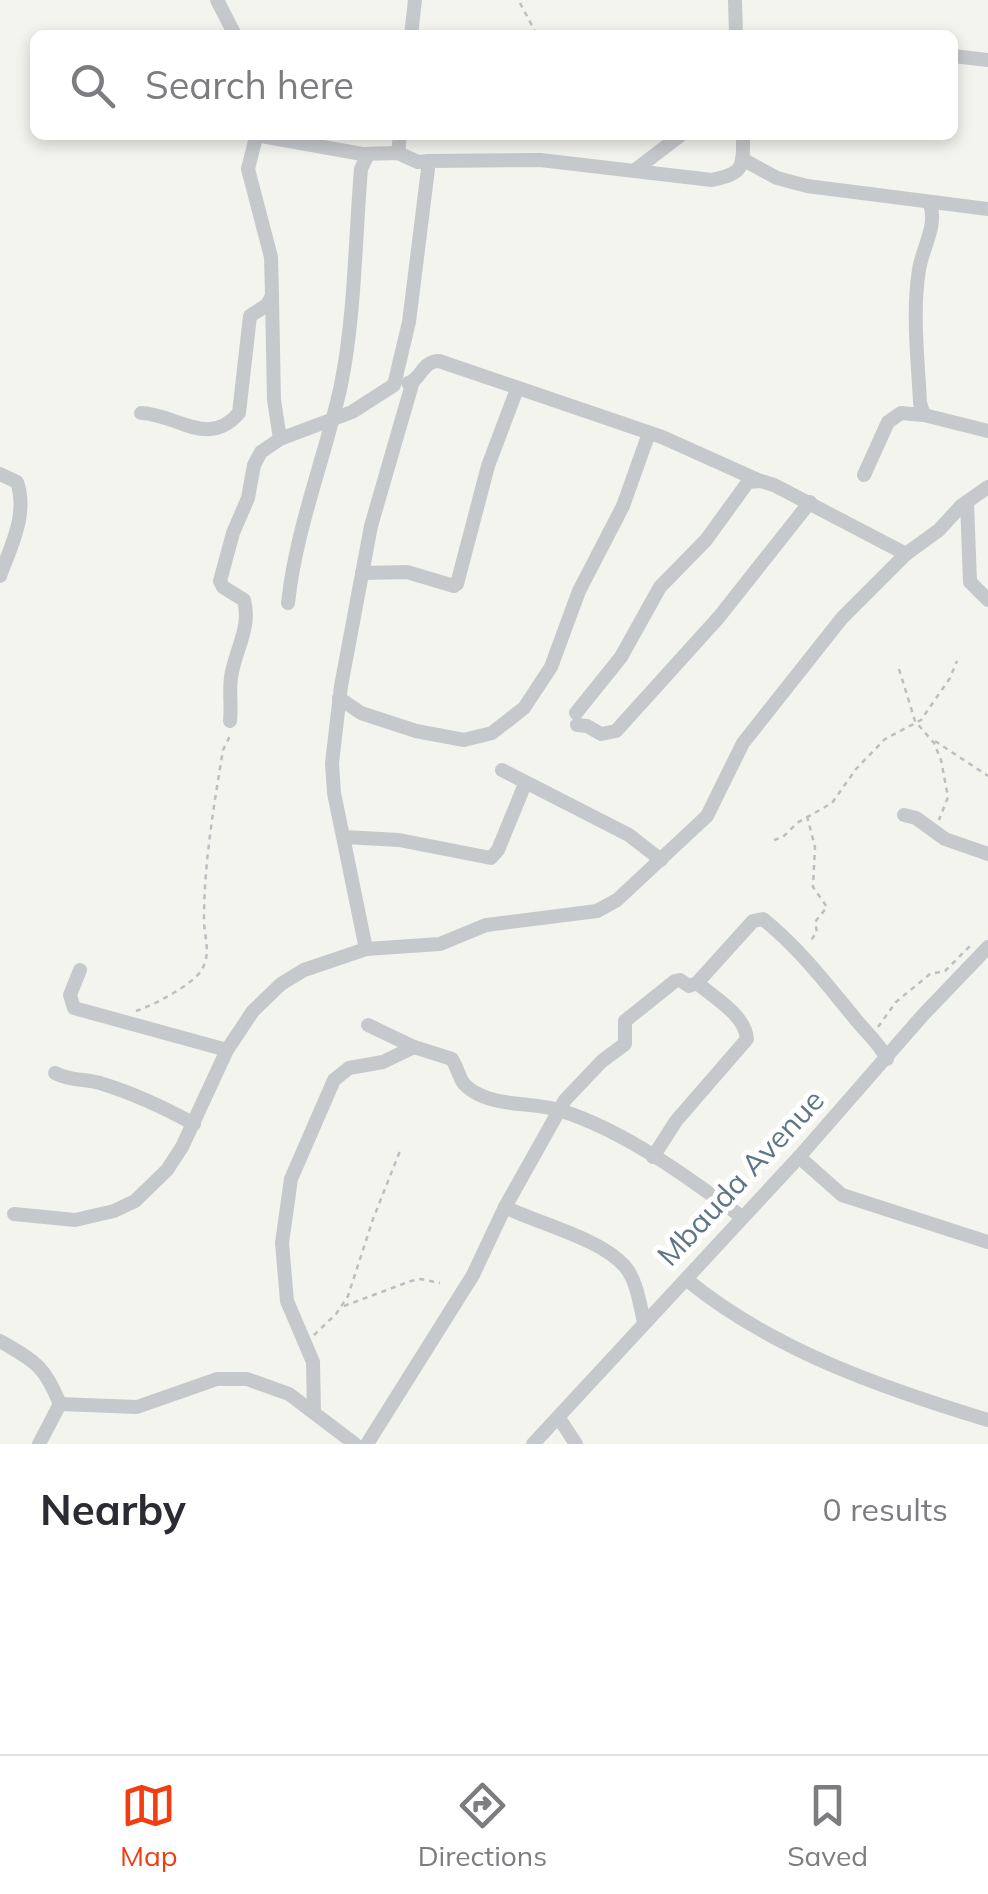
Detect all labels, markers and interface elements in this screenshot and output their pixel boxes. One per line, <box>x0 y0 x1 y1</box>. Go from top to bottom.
search box <box>30 30 958 140</box>
icon: search <box>65 58 120 113</box>
text: Search here <box>145 61 354 109</box>
street label: Mbauda Avenue <box>649 1081 832 1273</box>
text: Nearby <box>40 1483 186 1536</box>
text: 0 results <box>823 1489 948 1529</box>
tab: Map <box>120 1778 178 1873</box>
tab: Directions <box>418 1778 547 1873</box>
tab: Saved <box>787 1778 868 1873</box>

